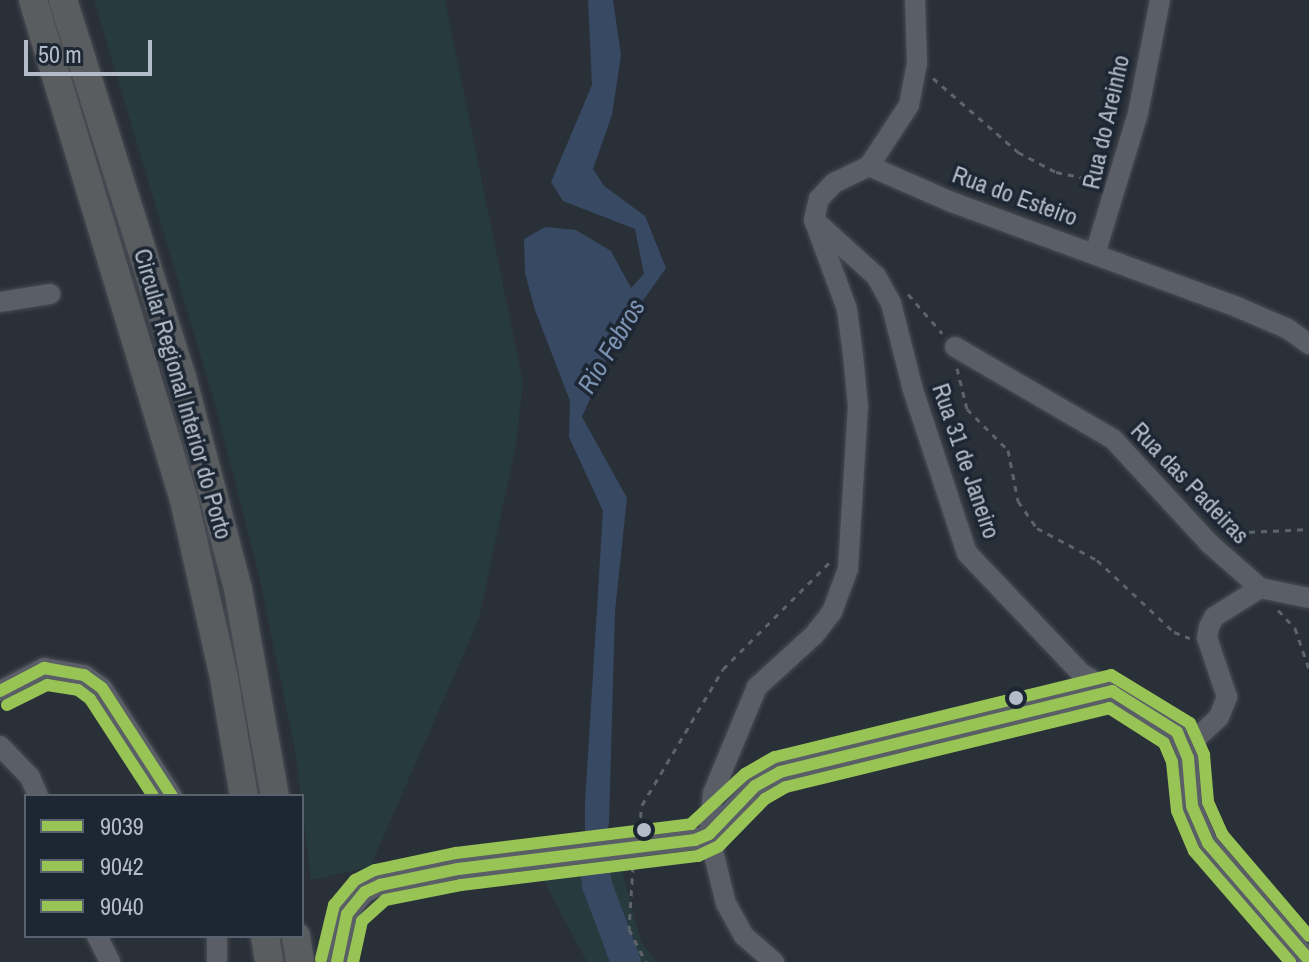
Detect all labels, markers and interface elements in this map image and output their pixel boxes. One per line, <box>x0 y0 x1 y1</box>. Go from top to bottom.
scale bar <box>28 24 156 74</box>
text: 50 m <box>38 38 82 70</box>
street label: Rua do Areinho <box>1076 52 1136 192</box>
street label: Rua do Esteiro <box>948 160 1082 232</box>
street label: Circular Regional Interior do Porto <box>128 245 238 543</box>
water label: Rio Febros <box>571 293 651 399</box>
street label: Rua 31 de Janeiro <box>926 380 1006 542</box>
street label: Rua das Padeiras <box>1125 416 1255 550</box>
unlabelled marker <box>1008 690 1024 706</box>
legend <box>24 794 304 938</box>
text: 9039 <box>100 810 144 842</box>
unlabelled marker <box>636 822 652 838</box>
text: 9042 <box>100 850 144 882</box>
text: 9040 <box>100 890 144 922</box>

